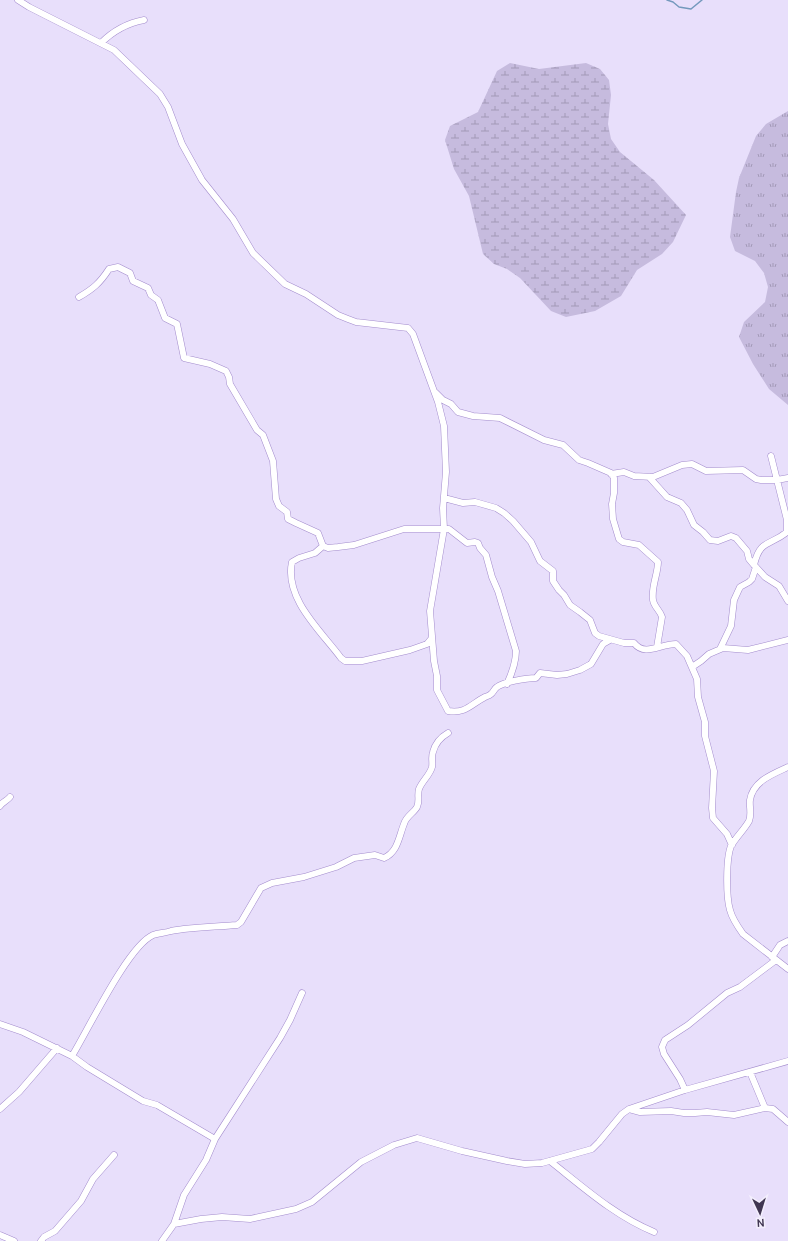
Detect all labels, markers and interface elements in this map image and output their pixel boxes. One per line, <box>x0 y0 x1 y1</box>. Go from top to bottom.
north arrow <box>740 1193 780 1233</box>
text: N <box>756 1216 765 1230</box>

